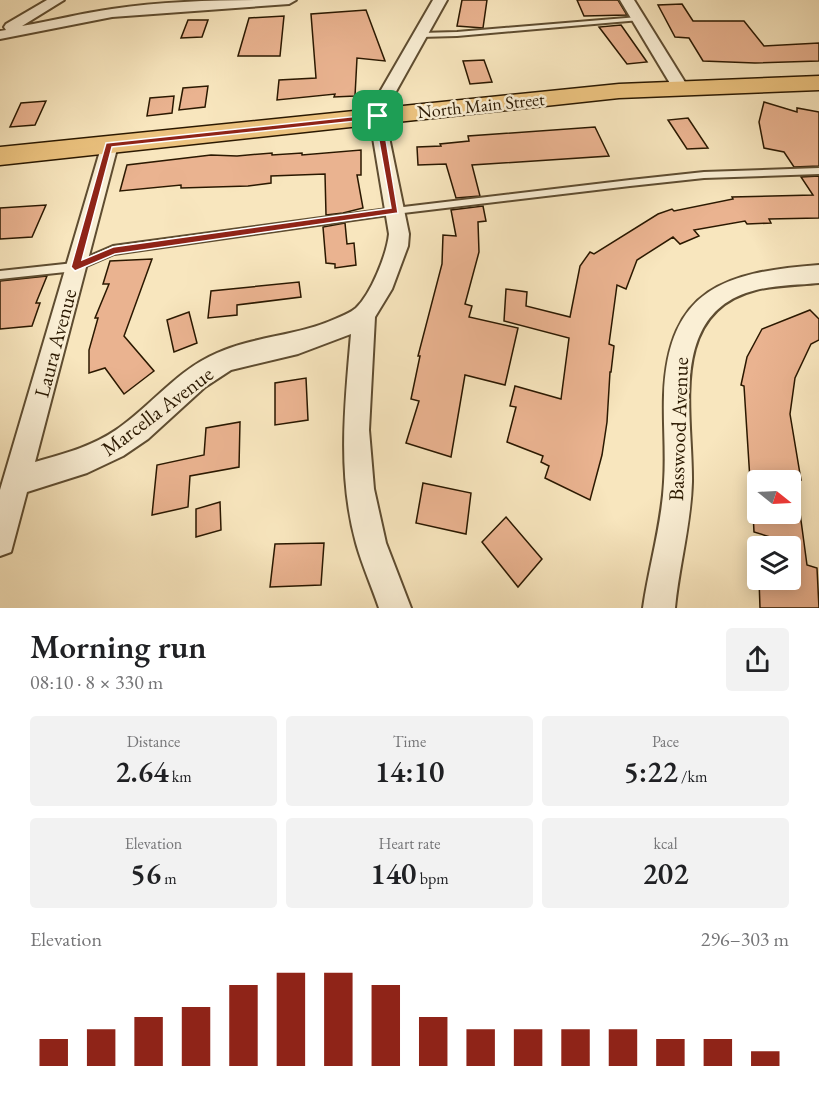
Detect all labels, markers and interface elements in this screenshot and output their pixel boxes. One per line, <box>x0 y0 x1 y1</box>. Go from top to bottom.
street label: North Main Street <box>416 87 546 123</box>
pin <box>352 90 403 141</box>
icon: arrive <box>361 99 394 132</box>
street label: Laura Avenue <box>28 286 82 400</box>
street label: Basswood Avenue <box>662 357 694 501</box>
street label: Marcella Avenue <box>96 360 218 462</box>
north arrow <box>747 470 801 524</box>
map controls <box>747 470 801 590</box>
button: layers <box>747 536 801 590</box>
text: Morning run <box>30 625 207 668</box>
button: share <box>726 628 789 691</box>
text: 08:10 · 8 × 330 m <box>30 669 163 695</box>
text: Distance <box>127 731 180 752</box>
text: Time <box>393 731 426 752</box>
text: Pace <box>652 731 679 752</box>
text: 2.64 <box>115 752 169 791</box>
text: 14:10 <box>375 752 444 791</box>
text: 5:22 <box>624 752 678 791</box>
text: km <box>169 766 192 787</box>
text: /km <box>678 766 707 787</box>
text: Elevation <box>125 833 182 854</box>
text: Heart rate <box>378 833 441 854</box>
text: kcal <box>653 833 678 854</box>
text: 56 <box>130 854 161 893</box>
text: 140 <box>370 854 416 893</box>
text: 202 <box>642 854 689 893</box>
text: m <box>161 868 177 889</box>
text: bpm <box>416 868 449 889</box>
text: Elevation <box>30 926 102 952</box>
text: 296–303 m <box>701 926 789 952</box>

